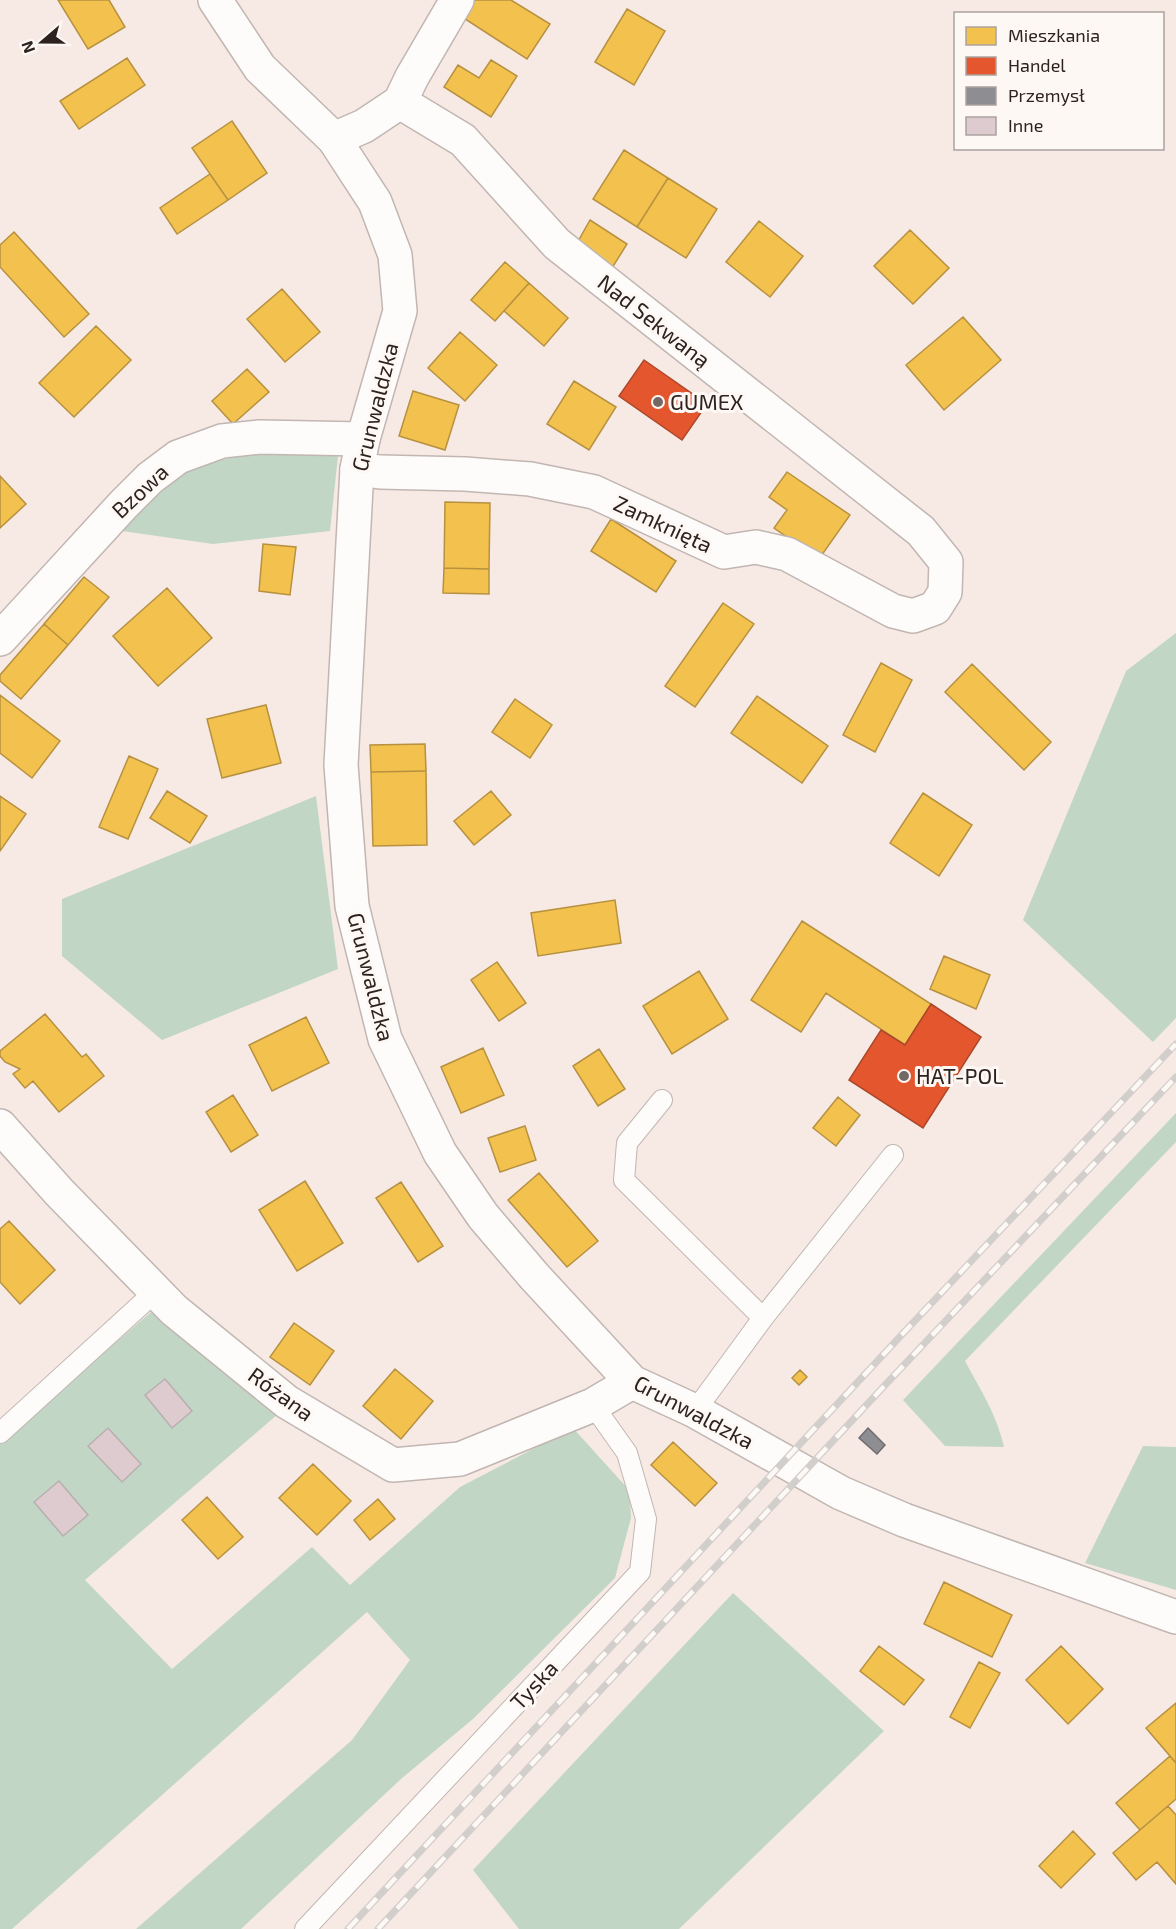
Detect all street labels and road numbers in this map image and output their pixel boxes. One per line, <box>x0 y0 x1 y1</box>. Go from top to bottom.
street label: Nad Sekwaną <box>593 268 716 372</box>
street label: Grunwaldzka <box>345 340 403 474</box>
street label: Bzowa <box>106 458 173 523</box>
street label: Zamknięta <box>610 489 717 557</box>
street label: Grunwaldzka <box>343 910 401 1044</box>
street label: Różana <box>244 1361 319 1425</box>
street label: Grunwaldzka <box>630 1369 759 1454</box>
street label: Tyska <box>504 1654 562 1714</box>

